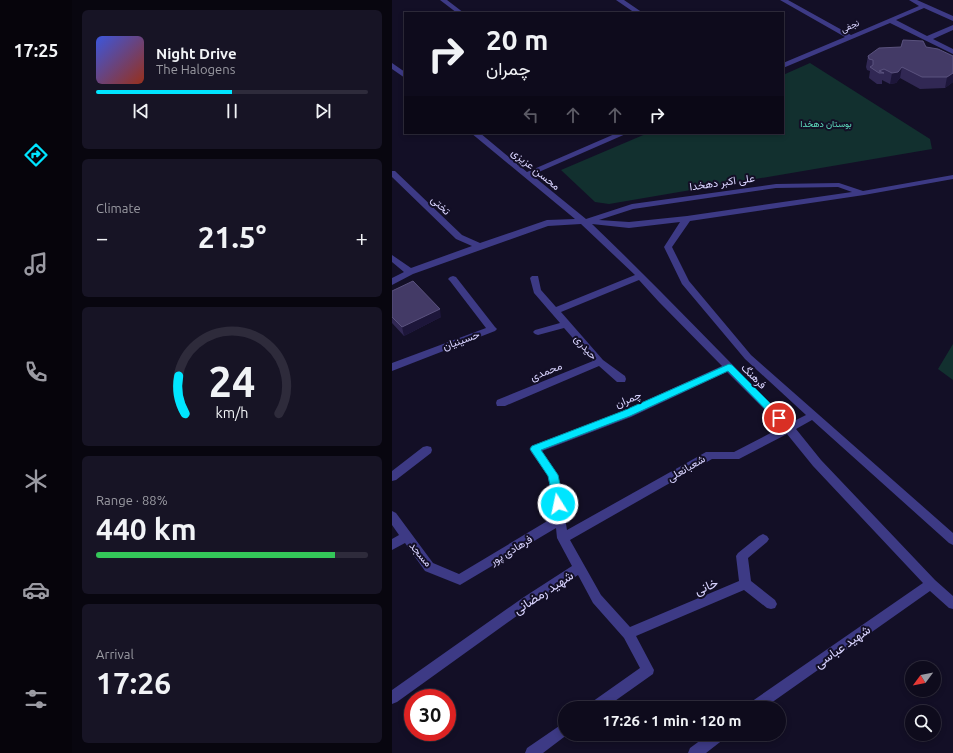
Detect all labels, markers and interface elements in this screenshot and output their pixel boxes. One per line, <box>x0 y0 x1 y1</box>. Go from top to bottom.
street label: نجفی <box>839 18 861 34</box>
text: 20 m <box>486 24 548 55</box>
icon: right <box>420 28 472 80</box>
text: 17:25 <box>13 40 59 60</box>
text: Night Drive <box>156 45 237 62</box>
text: چمران <box>486 58 530 78</box>
text: The Halogens <box>156 62 235 76</box>
icon: previous <box>130 100 152 122</box>
icon: pause <box>221 100 243 122</box>
icon: next <box>312 100 334 122</box>
icon: left <box>520 104 542 126</box>
icon: ahead <box>562 104 584 126</box>
icon: ahead <box>604 104 626 126</box>
icon: right <box>646 104 668 126</box>
park label: بوستان دهخدا <box>800 119 852 130</box>
icon: directions <box>22 141 50 169</box>
street label: محسن عزیزی <box>509 146 563 193</box>
street label: علی اکبر دهخدا <box>689 171 756 194</box>
street label: تختی <box>428 193 454 218</box>
text: Climate <box>96 201 141 215</box>
text: 21.5° <box>198 220 266 254</box>
text: − <box>96 225 108 250</box>
text: + <box>356 225 368 250</box>
icon: music <box>22 250 50 278</box>
street label: حسینیان <box>441 328 482 353</box>
street label: حیدری <box>571 332 600 362</box>
icon: phone <box>22 358 50 386</box>
text: 24 <box>209 358 255 405</box>
street label: محمدی <box>528 359 564 384</box>
street label: فرهنگ <box>738 361 769 392</box>
street label: چمران <box>613 388 644 412</box>
pin <box>762 401 796 435</box>
text: km/h <box>216 405 248 421</box>
icon: arrive <box>768 407 790 429</box>
street label: شعبانعلی <box>665 452 708 484</box>
icon: climate <box>22 467 50 495</box>
position arrow <box>537 483 579 525</box>
text: Range · 88% <box>96 493 168 507</box>
text: 440 km <box>96 512 197 546</box>
street label: فرهادی پور <box>487 533 535 570</box>
street label: مسجد <box>406 539 435 570</box>
street label: شهید رمضانی <box>510 567 577 618</box>
street label: خانی <box>692 575 721 599</box>
icon: car <box>22 576 50 604</box>
street label: شهید عباسی <box>811 622 874 672</box>
text: Arrival <box>96 647 134 661</box>
north arrow <box>905 661 941 697</box>
map controls <box>905 661 941 741</box>
text: 17:26 <box>96 666 171 700</box>
icon: filters <box>22 685 50 713</box>
speed limit sign: 30 <box>404 689 456 741</box>
button: search <box>905 705 941 741</box>
text: 17:26 · 1 min · 120 m <box>603 712 741 729</box>

